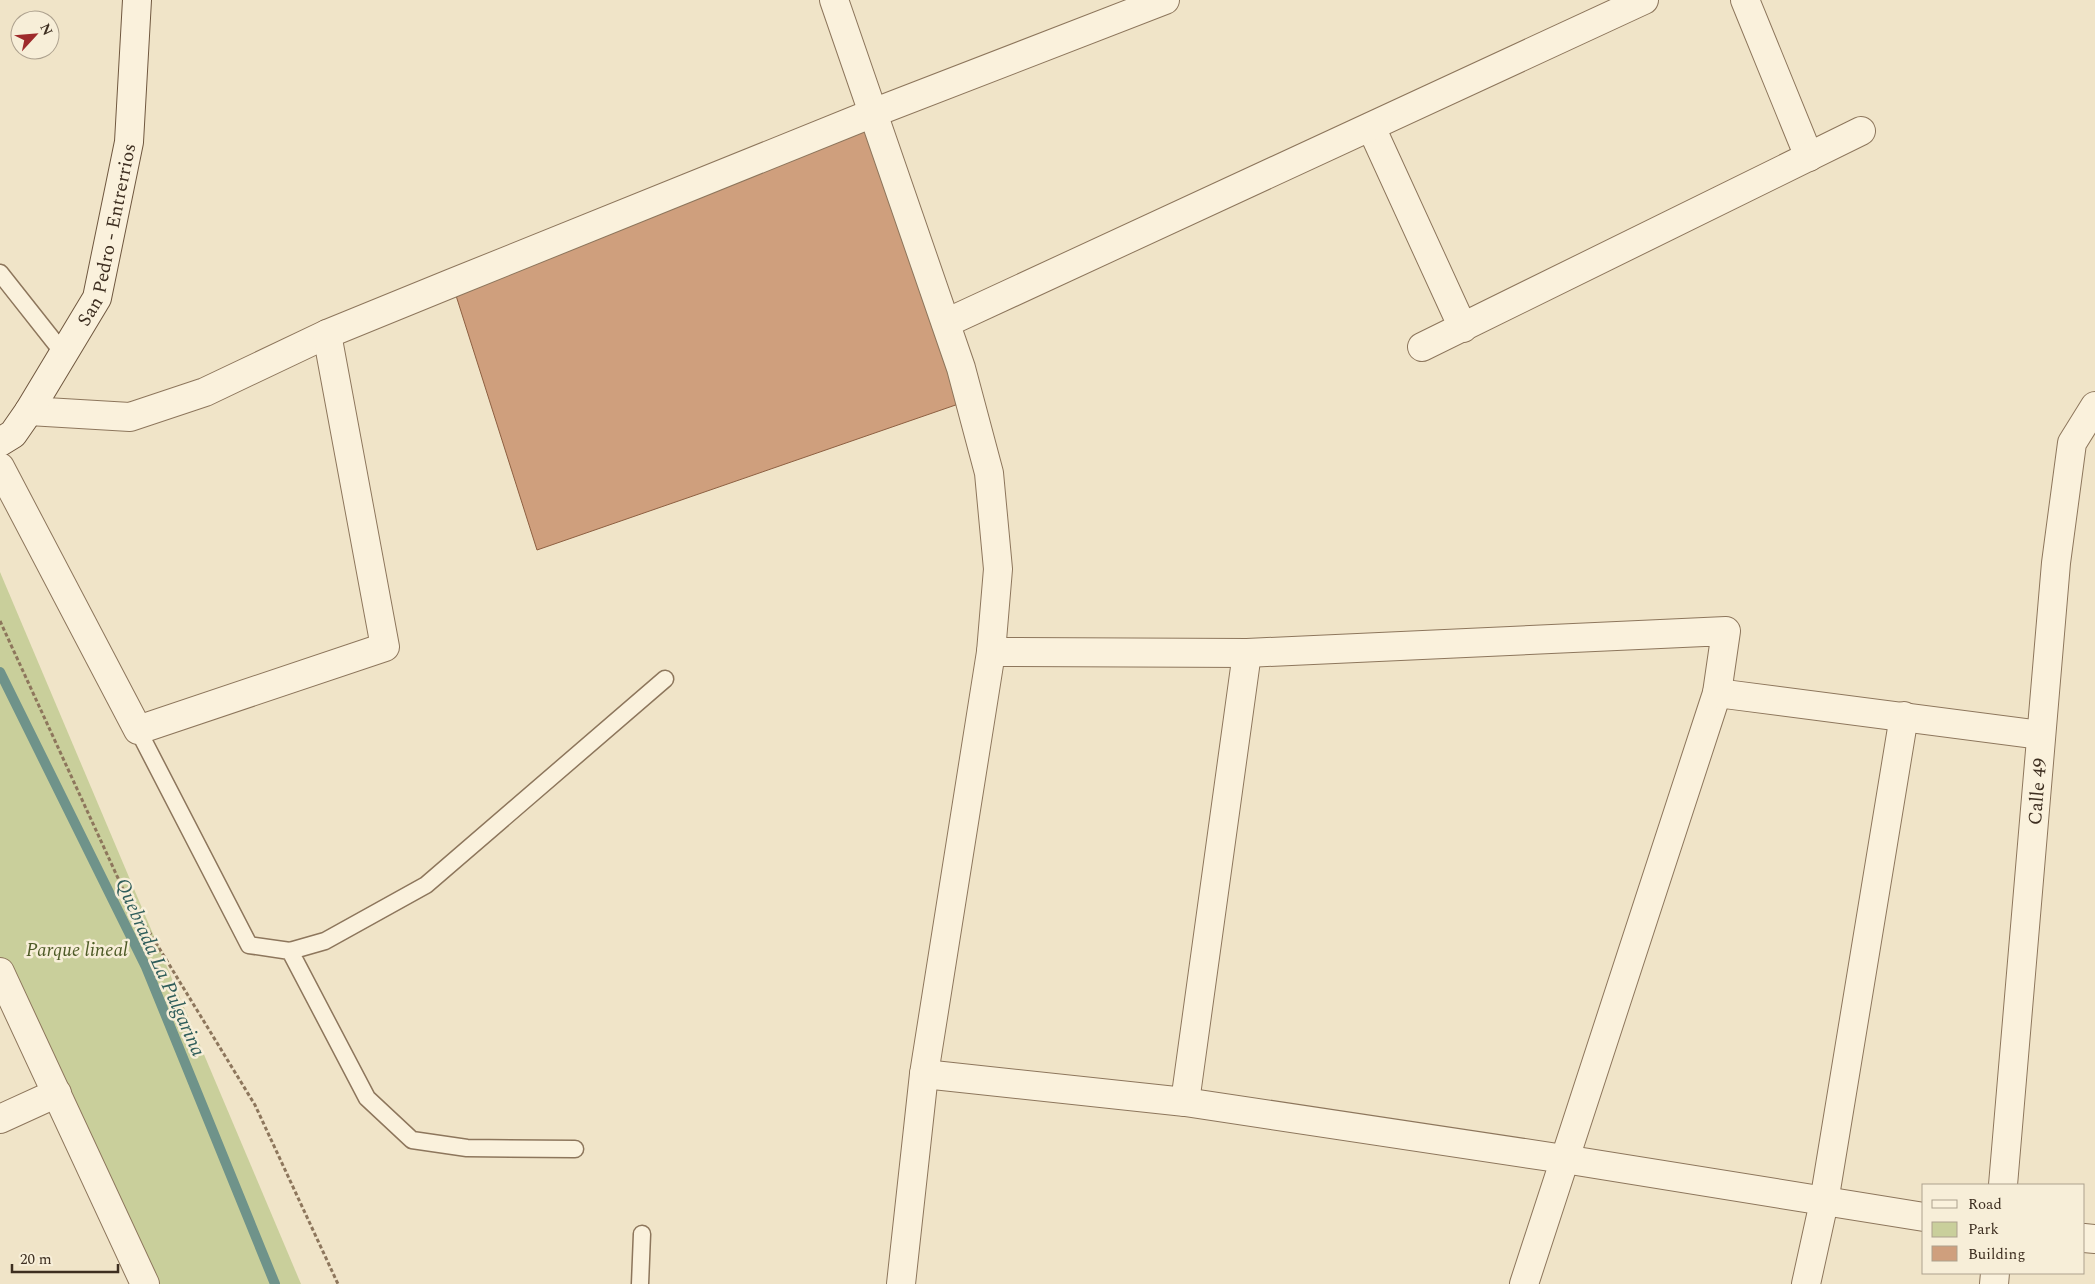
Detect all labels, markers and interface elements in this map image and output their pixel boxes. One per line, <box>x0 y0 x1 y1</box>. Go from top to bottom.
north arrow <box>10 10 60 60</box>
text: N <box>34 20 58 39</box>
street label: San Pedro - Entrerrios <box>70 141 144 332</box>
street label: Calle 49 <box>2021 757 2055 826</box>
water label: Quebrada La Pulgarina <box>107 873 213 1061</box>
park label: Parque lineal <box>26 936 128 965</box>
legend <box>1922 1184 2085 1274</box>
text: Road <box>1968 1193 2002 1216</box>
text: Park <box>1968 1218 1999 1241</box>
scale bar <box>12 1242 119 1274</box>
text: Building <box>1968 1243 2025 1266</box>
text: 20 m <box>20 1248 52 1271</box>

